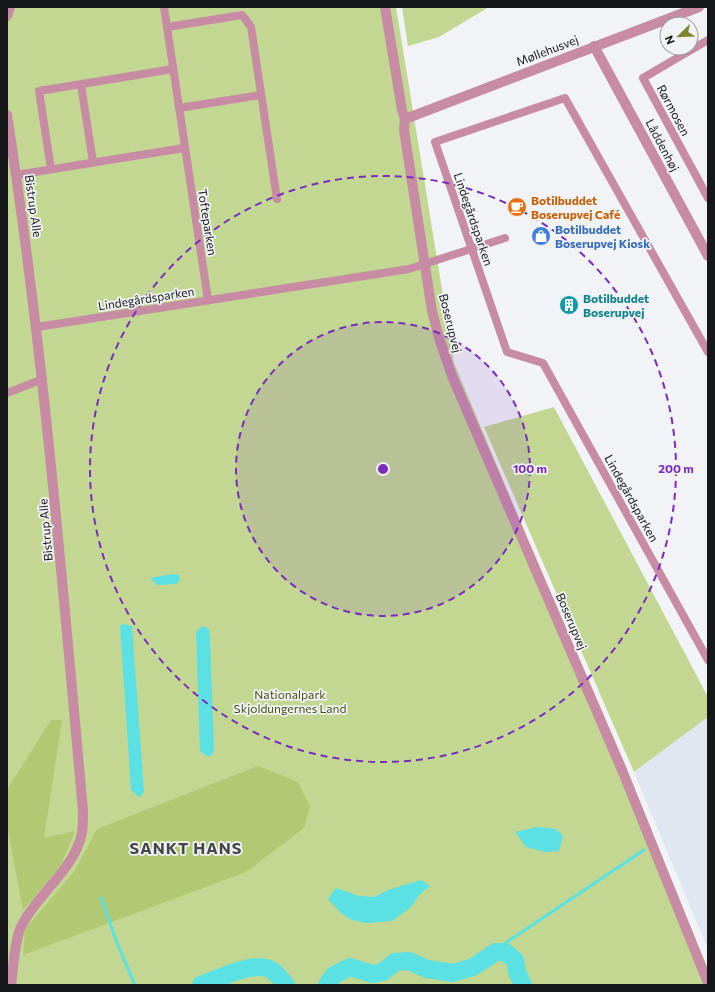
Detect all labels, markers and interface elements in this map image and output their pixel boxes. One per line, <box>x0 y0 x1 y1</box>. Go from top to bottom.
north arrow <box>659 16 699 56</box>
street label: Møllehusvej <box>514 32 580 68</box>
text: N <box>662 34 677 46</box>
street label: Rørmosen <box>655 82 693 138</box>
street label: Låddenhøj <box>643 116 683 174</box>
street label: Lindegårdsparken <box>452 171 496 267</box>
street label: Bistrup Alle <box>23 174 45 238</box>
street label: Tofteparken <box>196 188 220 256</box>
place label: Botilbuddet Boserupvej Café <box>531 193 620 221</box>
cafe icon: Botilbuddet Boserupvej Café <box>506 196 528 218</box>
place label: Botilbuddet Boserupvej Kiosk <box>555 222 650 250</box>
shop icon: Botilbuddet Boserupvej Kiosk <box>530 225 552 247</box>
street label: Lindegårdsparken <box>97 283 195 313</box>
place label: Botilbuddet Boserupvej <box>583 291 649 319</box>
street label: Boserupvej <box>437 292 465 354</box>
building icon: Botilbuddet Boserupvej <box>558 294 580 316</box>
street label: Lindegårdsparken <box>602 452 662 544</box>
text: 100 m <box>513 461 547 475</box>
text: 200 m <box>658 461 694 475</box>
centre of rings <box>376 462 390 476</box>
street label: Bistrup Alle <box>35 498 55 562</box>
street label: Boserupvej <box>554 590 590 652</box>
park label: Nationalpark Skjoldungernes Land <box>234 687 346 715</box>
district label: SANKT HANS <box>130 838 242 857</box>

